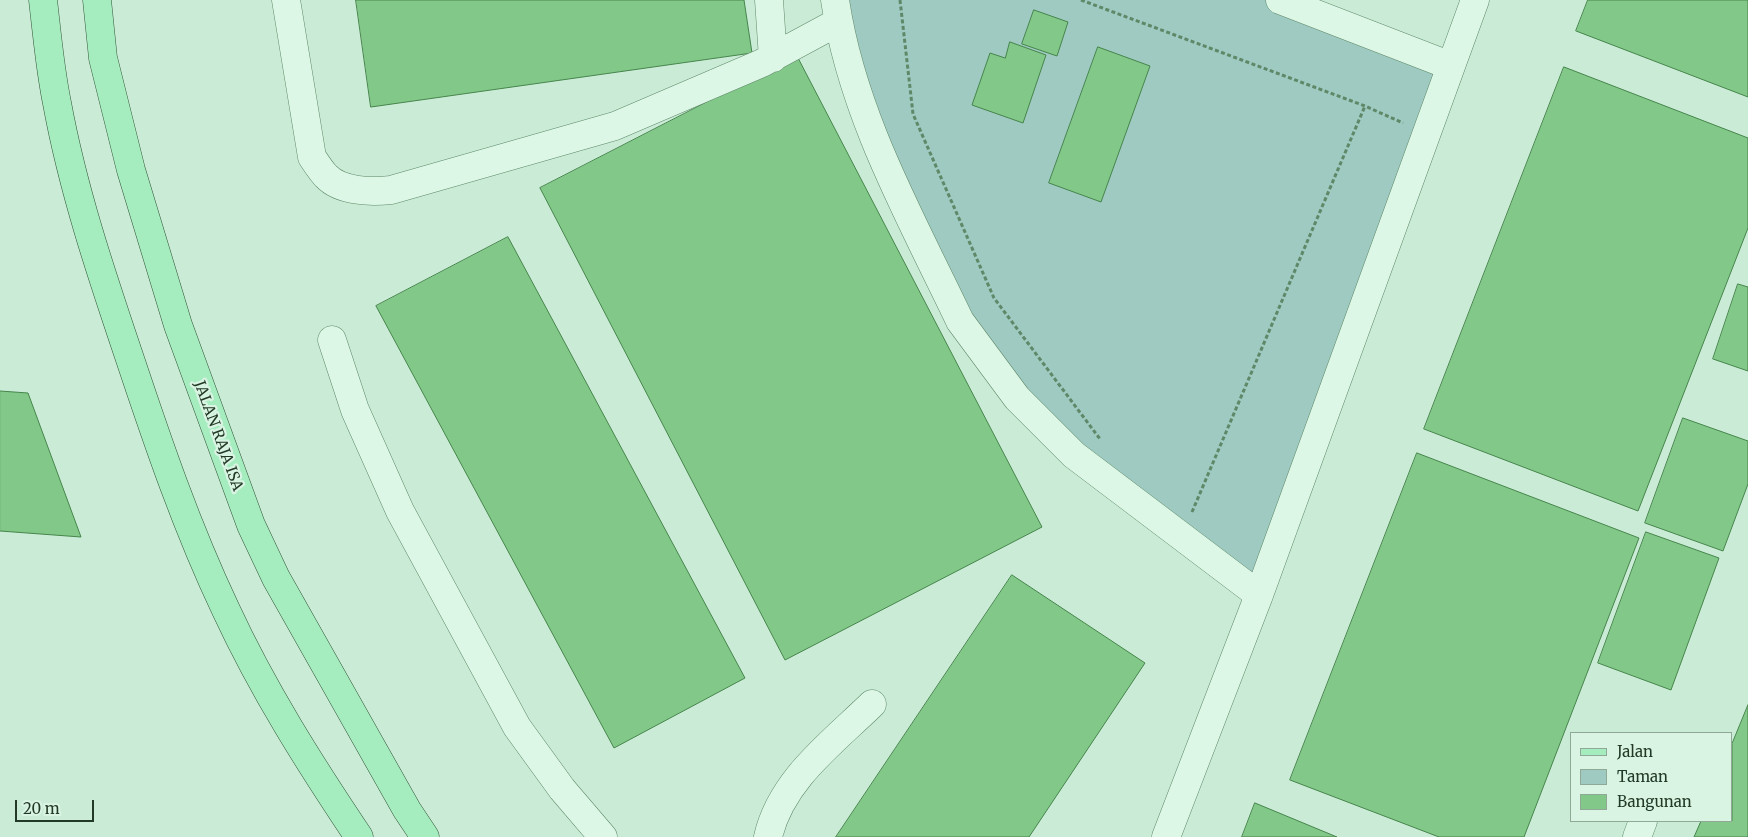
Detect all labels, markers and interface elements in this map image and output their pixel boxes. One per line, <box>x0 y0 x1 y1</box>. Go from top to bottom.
street label: JALAN RAJA ISA <box>190 378 246 494</box>
legend <box>1570 732 1733 822</box>
text: Jalan <box>1617 742 1653 761</box>
text: Taman <box>1617 767 1668 786</box>
scale bar <box>18 790 96 822</box>
text: Bangunan <box>1617 792 1692 811</box>
text: 20 m <box>23 799 60 818</box>

